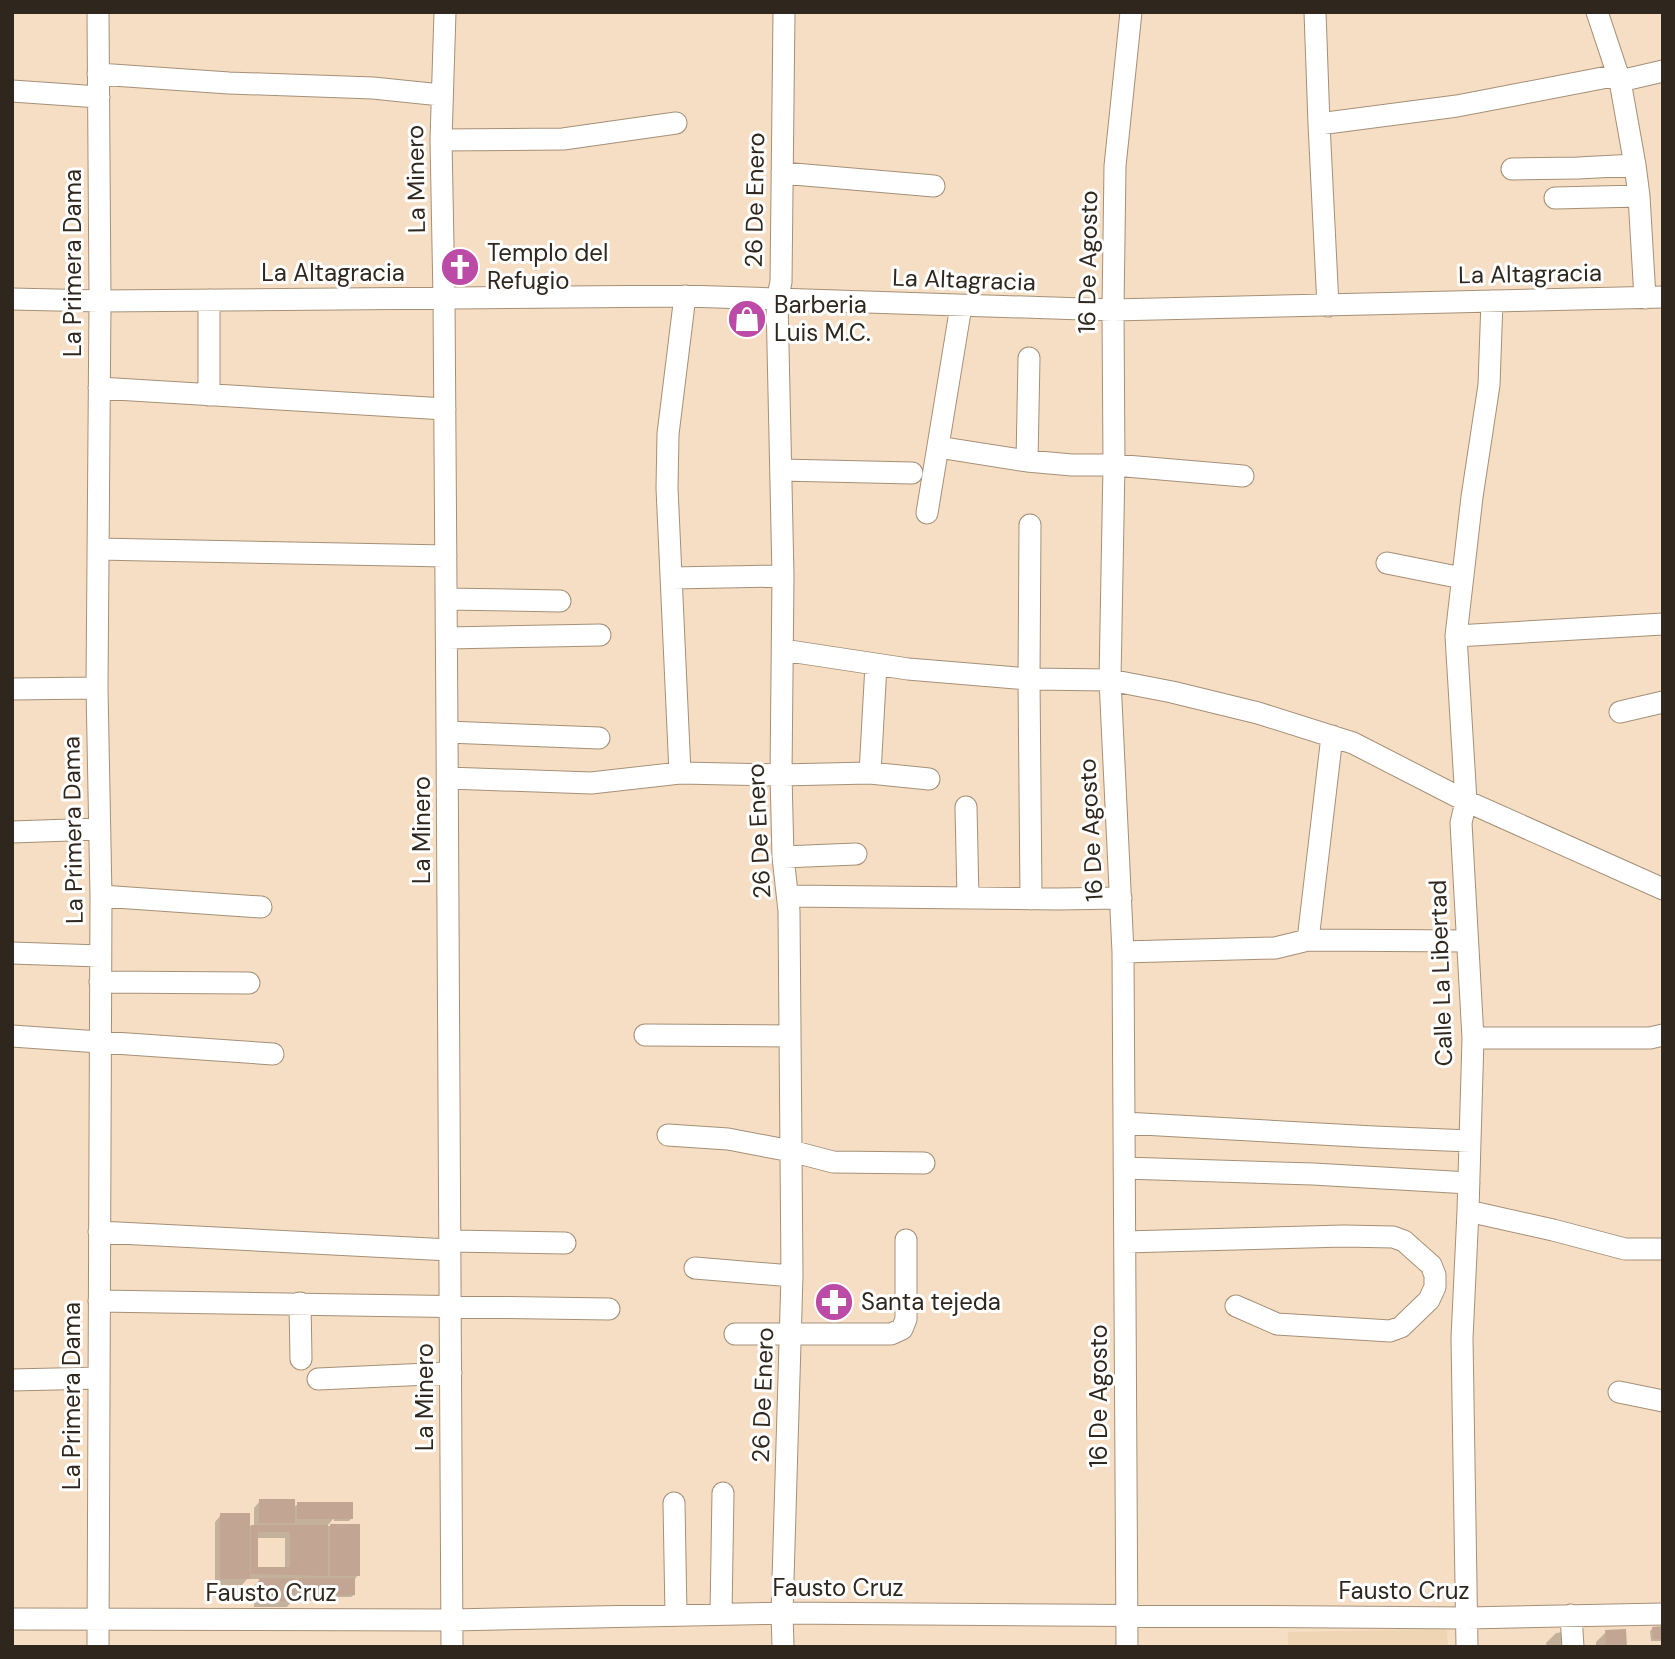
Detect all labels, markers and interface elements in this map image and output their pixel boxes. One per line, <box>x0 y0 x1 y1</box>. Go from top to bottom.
street label: La Minero <box>399 125 432 233</box>
street label: 26 De Enero <box>738 132 771 268</box>
street label: La Primera Dama <box>57 169 88 357</box>
street label: 16 De Agosto <box>1071 190 1104 334</box>
place label: Templo del Refugio <box>487 237 608 296</box>
church icon: Templo del Refugio <box>439 246 481 288</box>
street label: La Altagracia <box>261 257 405 288</box>
street label: La Altagracia <box>1458 257 1602 290</box>
street label: La Altagracia <box>892 262 1036 297</box>
place label: Barberia Luis M.C. <box>774 289 871 348</box>
shop icon: Barberia Luis M.C. <box>726 298 768 340</box>
street label: La Primera Dama <box>55 736 90 924</box>
street label: 16 De Agosto <box>1071 758 1110 902</box>
street label: 26 De Enero <box>739 763 778 899</box>
street label: La Minero <box>406 776 437 884</box>
street label: Calle La Libertad <box>1422 879 1459 1067</box>
pharmacy icon: Santa tejeda <box>813 1281 855 1323</box>
place label: Santa tejeda <box>861 1286 1001 1317</box>
street label: La Primera Dama <box>56 1302 87 1490</box>
street label: 16 De Agosto <box>1083 1324 1114 1468</box>
street label: 26 De Enero <box>745 1327 780 1463</box>
street label: La Minero <box>409 1343 440 1451</box>
street label: Fausto Cruz <box>773 1572 903 1603</box>
street label: Fausto Cruz <box>1339 1575 1469 1606</box>
street label: Fausto Cruz <box>206 1577 336 1608</box>

